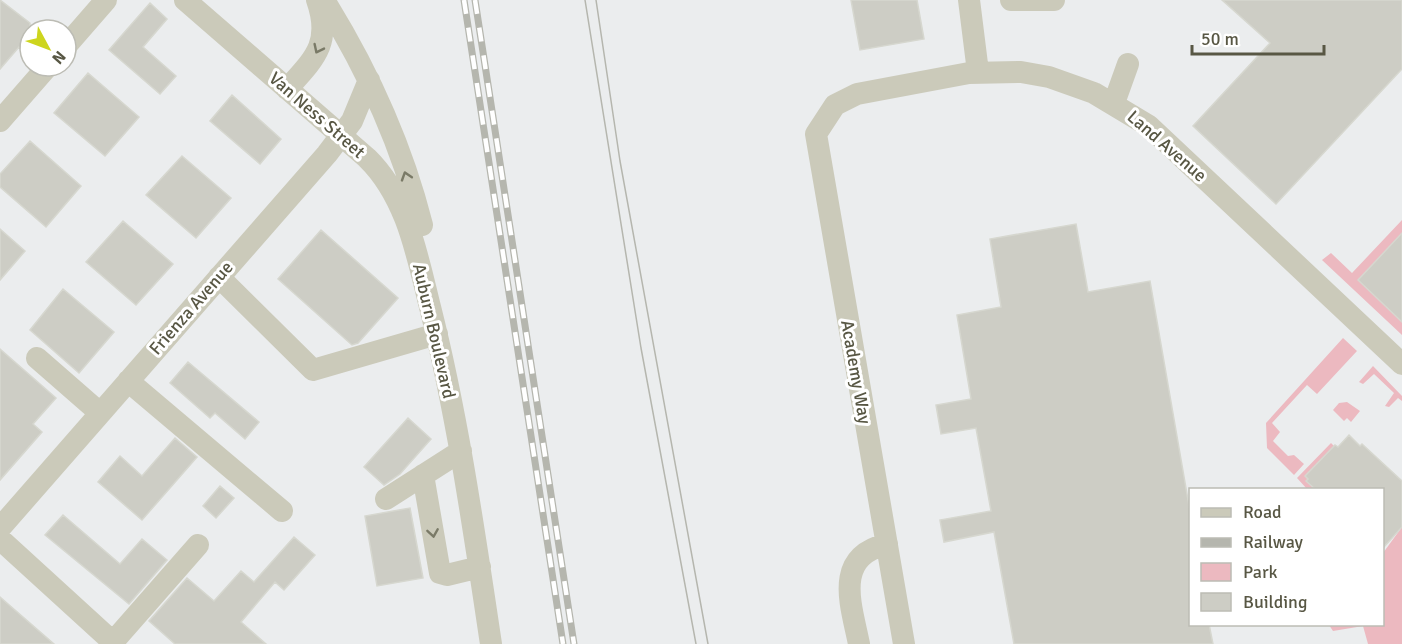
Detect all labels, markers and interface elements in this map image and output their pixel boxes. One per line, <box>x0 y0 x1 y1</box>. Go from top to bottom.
north arrow <box>18 18 78 78</box>
scale bar <box>1192 18 1324 56</box>
text: 50 m <box>1201 28 1239 50</box>
one-way arrow <box>313 42 325 53</box>
text: N <box>47 46 70 68</box>
street label: Van Ness Street <box>264 67 370 163</box>
street label: Land Avenue <box>1123 106 1211 186</box>
one-way arrow <box>401 171 414 182</box>
street label: Frienza Avenue <box>144 257 238 359</box>
street label: Auburn Boulevard <box>408 261 460 401</box>
street label: Academy Way <box>836 318 876 426</box>
legend <box>1189 488 1384 626</box>
text: Road <box>1243 501 1282 523</box>
one-way arrow <box>426 528 438 537</box>
text: Railway <box>1243 531 1304 553</box>
text: Park <box>1243 561 1278 583</box>
text: Building <box>1243 591 1307 613</box>

